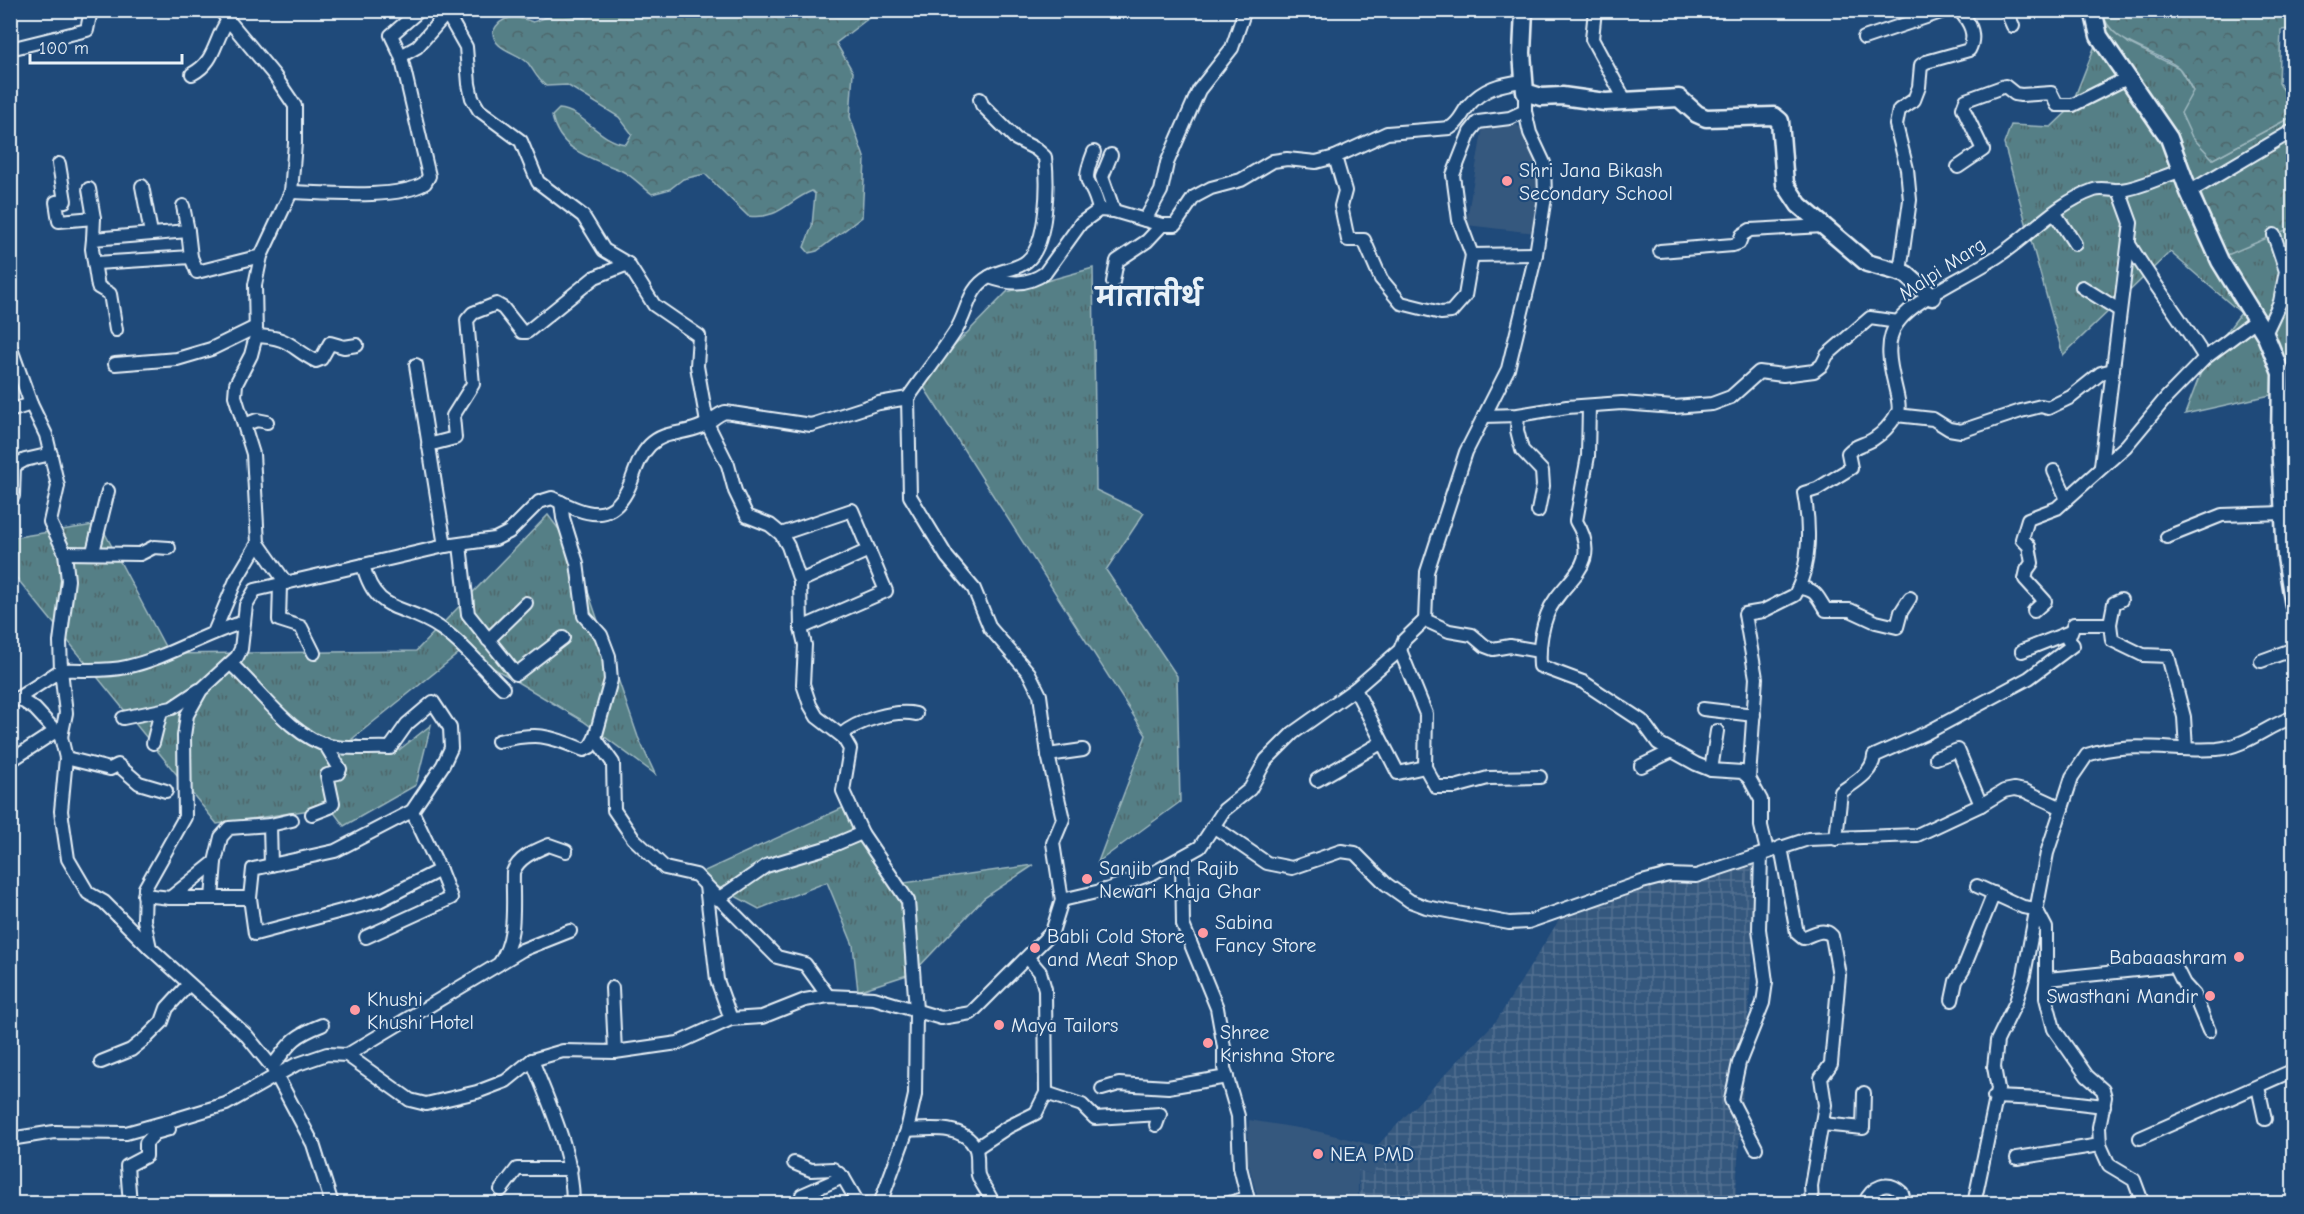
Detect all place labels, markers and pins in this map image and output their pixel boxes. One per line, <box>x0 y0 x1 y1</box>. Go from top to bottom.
place label: Shri Jana Bikash Secondary School <box>1519 159 1673 205</box>
marker: Shri Jana Bikash Secondary School <box>1500 174 1514 188</box>
place label: Sanjib and Rajib Newari Khaja Ghar <box>1099 857 1261 903</box>
marker: Sanjib and Rajib Newari Khaja Ghar <box>1080 872 1094 886</box>
place label: Sabina Fancy Store <box>1215 911 1316 957</box>
place label: Babli Cold Store and Meat Shop <box>1047 925 1185 971</box>
marker: Sabina Fancy Store <box>1196 926 1210 940</box>
marker: Babli Cold Store and Meat Shop <box>1028 941 1042 955</box>
place label: Babaaashram <box>2109 946 2227 969</box>
marker: Babaaashram <box>2232 950 2246 964</box>
place label: Swasthani Mandir <box>2046 985 2198 1008</box>
place label: Khushi Khushi Hotel <box>367 988 474 1034</box>
marker: Swasthani Mandir <box>2203 989 2217 1003</box>
marker: Khushi Khushi Hotel <box>348 1003 362 1017</box>
place label: Maya Tailors <box>1011 1014 1118 1037</box>
marker: Maya Tailors <box>992 1018 1006 1032</box>
place label: Shree Krishna Store <box>1220 1021 1335 1067</box>
marker: Shree Krishna Store <box>1201 1036 1215 1050</box>
place label: NEA PMD <box>1330 1143 1414 1166</box>
marker: NEA PMD <box>1311 1147 1325 1161</box>

